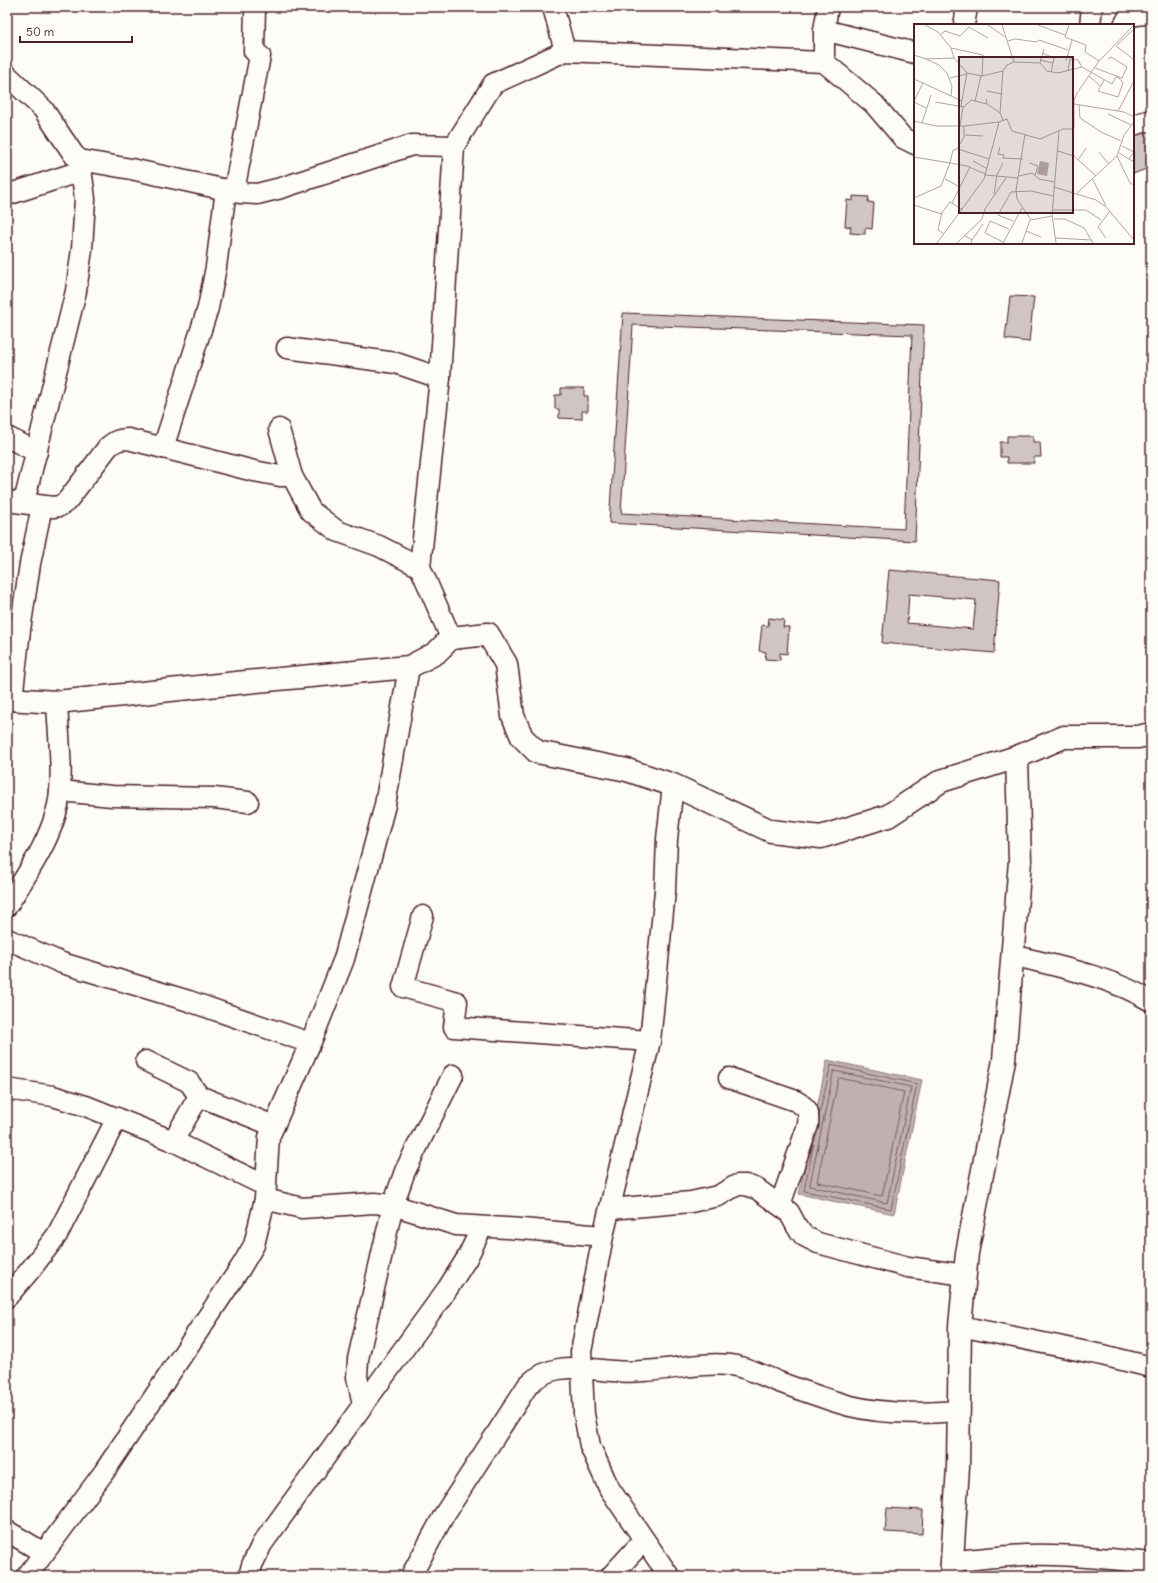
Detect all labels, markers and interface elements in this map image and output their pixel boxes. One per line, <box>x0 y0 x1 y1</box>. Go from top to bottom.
scale bar <box>20 18 132 44</box>
text: 50 m <box>26 24 55 39</box>
inset map <box>914 24 1134 244</box>

